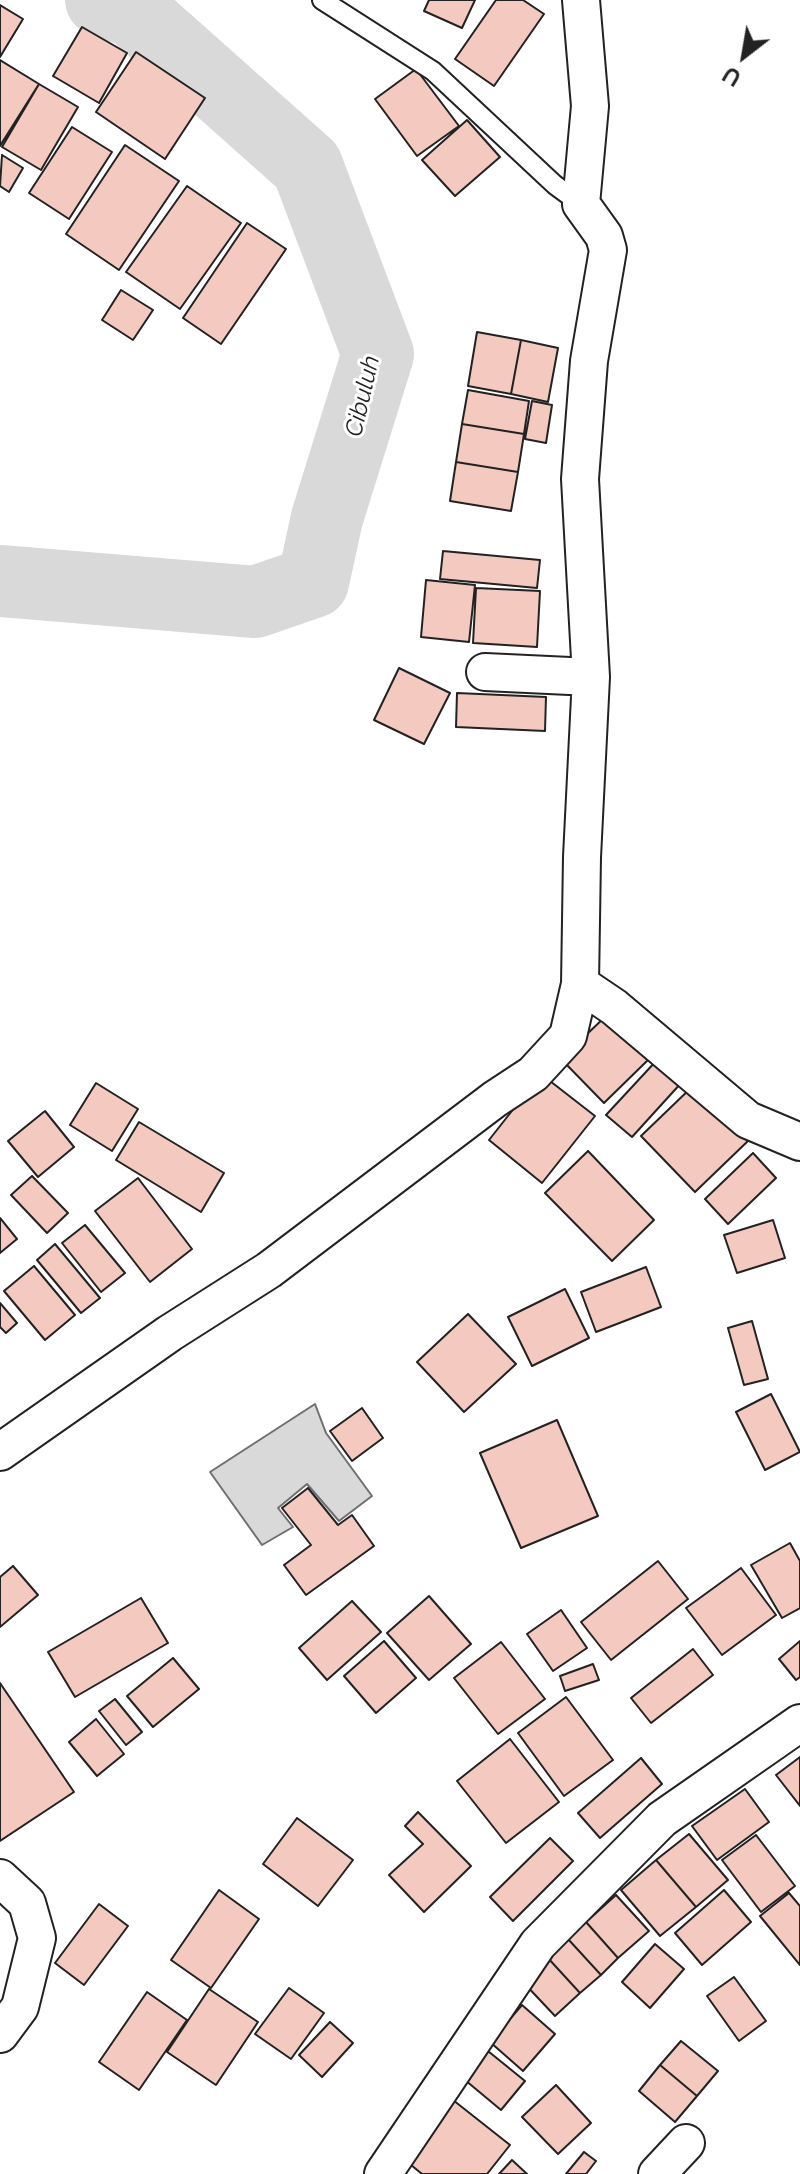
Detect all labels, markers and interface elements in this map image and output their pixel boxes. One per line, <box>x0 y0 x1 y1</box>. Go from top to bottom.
north arrow <box>704 16 784 96</box>
text: U <box>718 61 745 92</box>
water label: Cibuluh <box>340 353 386 439</box>

